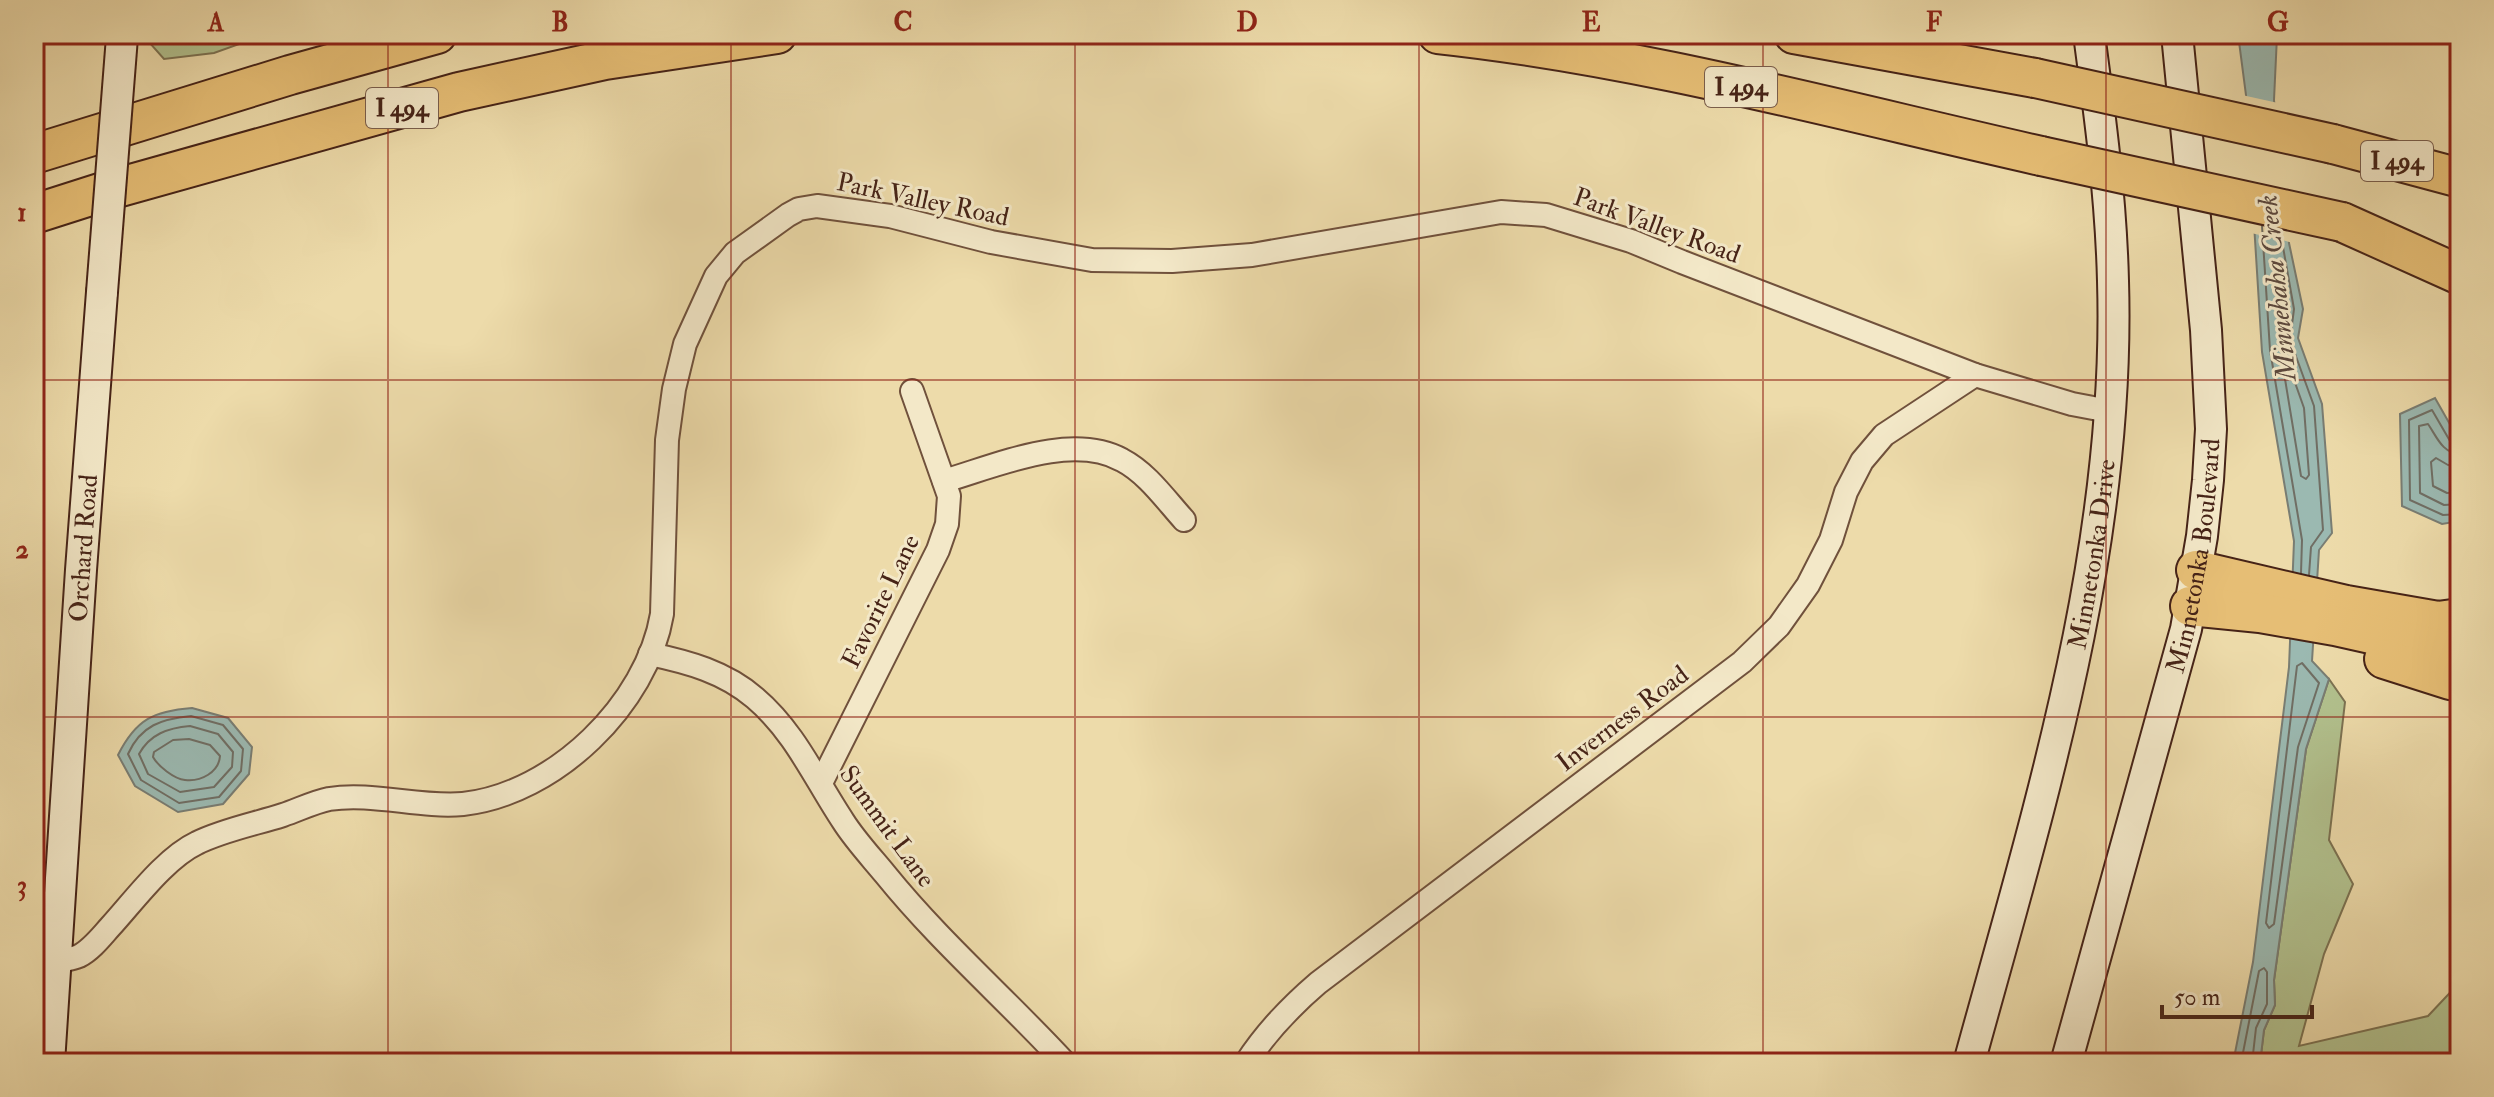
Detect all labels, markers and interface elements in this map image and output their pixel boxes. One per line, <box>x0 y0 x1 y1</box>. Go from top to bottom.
text: A <box>207 7 225 39</box>
text: B <box>551 7 569 39</box>
text: C <box>893 7 913 39</box>
text: D <box>1236 7 1258 39</box>
text: E <box>1582 7 1601 39</box>
text: F <box>1926 7 1943 39</box>
text: G <box>2267 7 2289 39</box>
road number: I 494 <box>1705 67 1777 107</box>
road number: I 494 <box>366 88 438 128</box>
road number: I 494 <box>2361 141 2433 181</box>
street label: Park Valley Road <box>834 166 1012 234</box>
street label: Park Valley Road <box>1569 181 1745 271</box>
water label: Minnehaha Creek <box>2250 193 2305 385</box>
text: 1 <box>17 197 27 229</box>
street label: Minnetonka Boulevard <box>2160 437 2227 677</box>
street label: Minnetonka Drive <box>2061 457 2123 652</box>
street label: Orchard Road <box>63 473 105 623</box>
street label: Favorite Lane <box>835 529 927 673</box>
text: 2 <box>15 534 29 566</box>
street label: Inverness Road <box>1550 659 1695 779</box>
street label: Summit Lane <box>832 759 942 894</box>
text: 3 <box>17 870 27 902</box>
scale bar <box>2162 969 2312 1019</box>
text: 50 m <box>2174 982 2221 1013</box>

